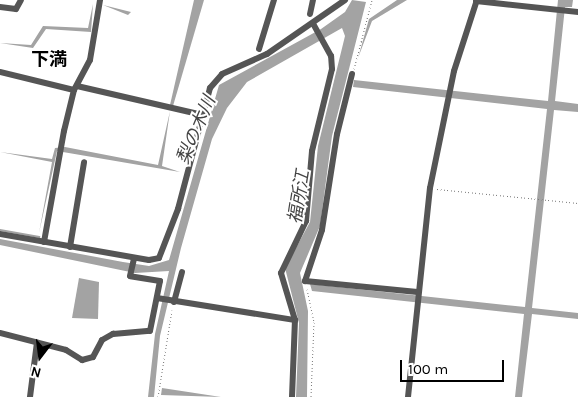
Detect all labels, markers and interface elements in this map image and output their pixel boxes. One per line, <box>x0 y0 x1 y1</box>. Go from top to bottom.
district label: 下満 <box>31 48 67 70</box>
water label: 梨の木川 <box>172 93 220 167</box>
water label: 福所江 <box>284 169 314 225</box>
north arrow <box>15 332 65 382</box>
scale bar <box>403 350 507 382</box>
text: 100 m <box>408 360 448 378</box>
text: N <box>29 362 43 381</box>

